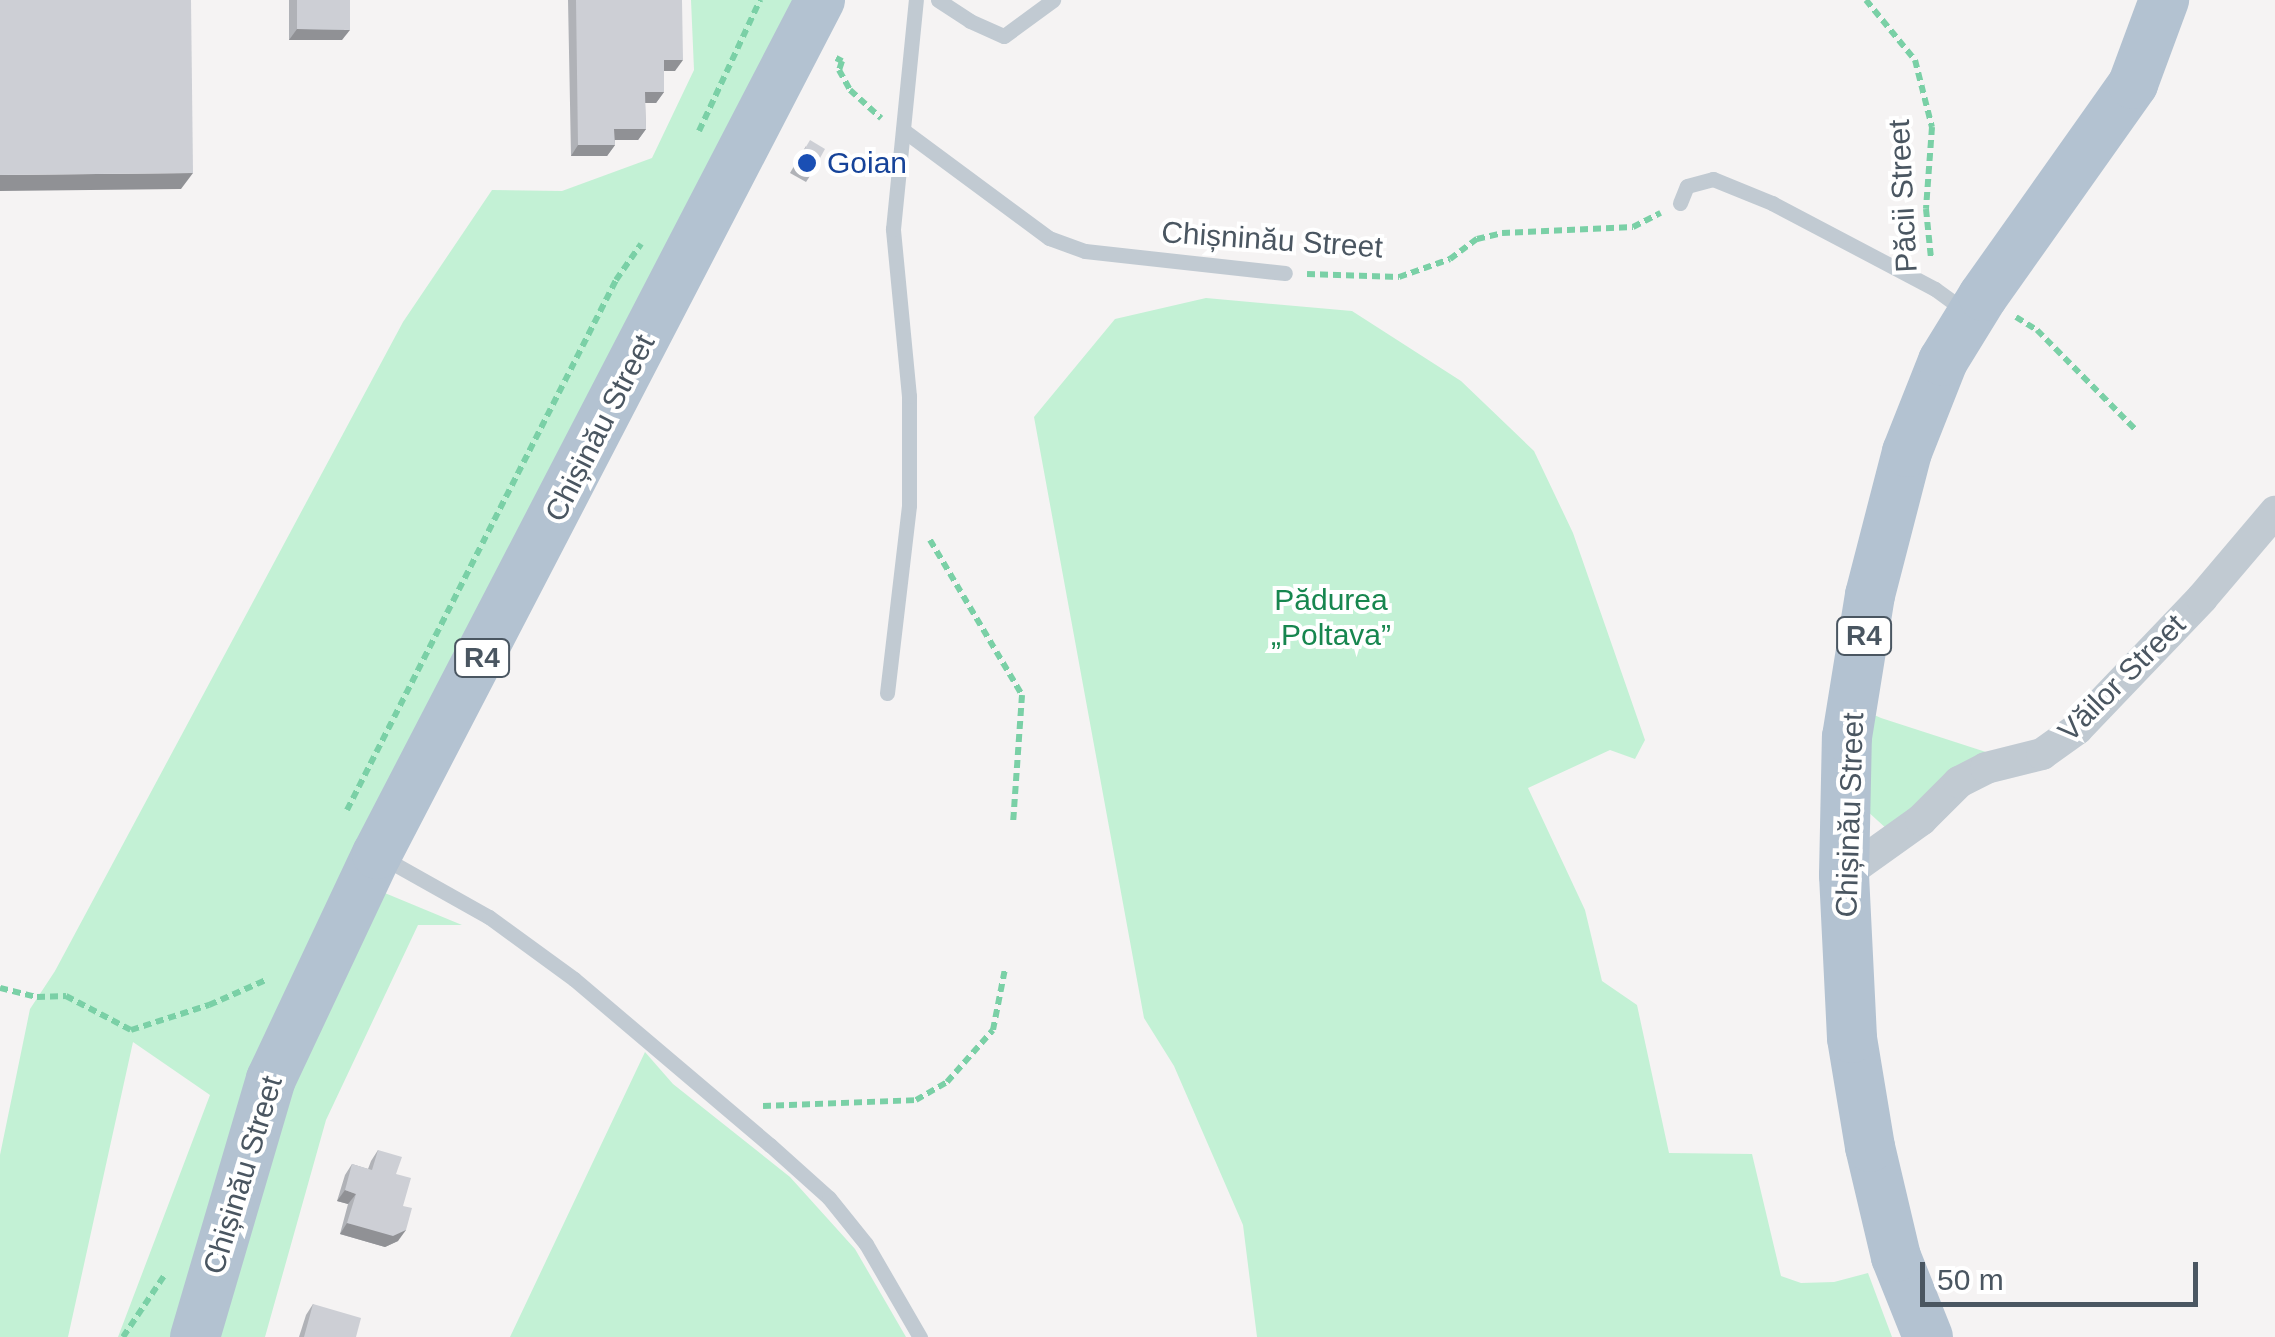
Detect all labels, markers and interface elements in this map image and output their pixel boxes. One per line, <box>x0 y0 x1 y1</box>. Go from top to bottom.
street label: Păcii Street <box>1881 118 1925 274</box>
place label: Goian <box>827 145 907 181</box>
marker: Goian <box>796 152 818 174</box>
street label: Chișninău Street <box>1160 214 1384 266</box>
street label: Chișinău Street <box>537 328 663 528</box>
park label: Pădurea „Poltava” <box>1271 582 1391 652</box>
street label: Văilor Street <box>2051 607 2193 749</box>
road number: R4 <box>1834 613 1894 659</box>
road number: R4 <box>452 635 512 681</box>
street label: Chișinău Street <box>1828 712 1872 918</box>
street label: Chișinău Street <box>196 1072 290 1278</box>
scale bar <box>1925 1242 2202 1304</box>
text: 50 m <box>1937 1263 2004 1296</box>

